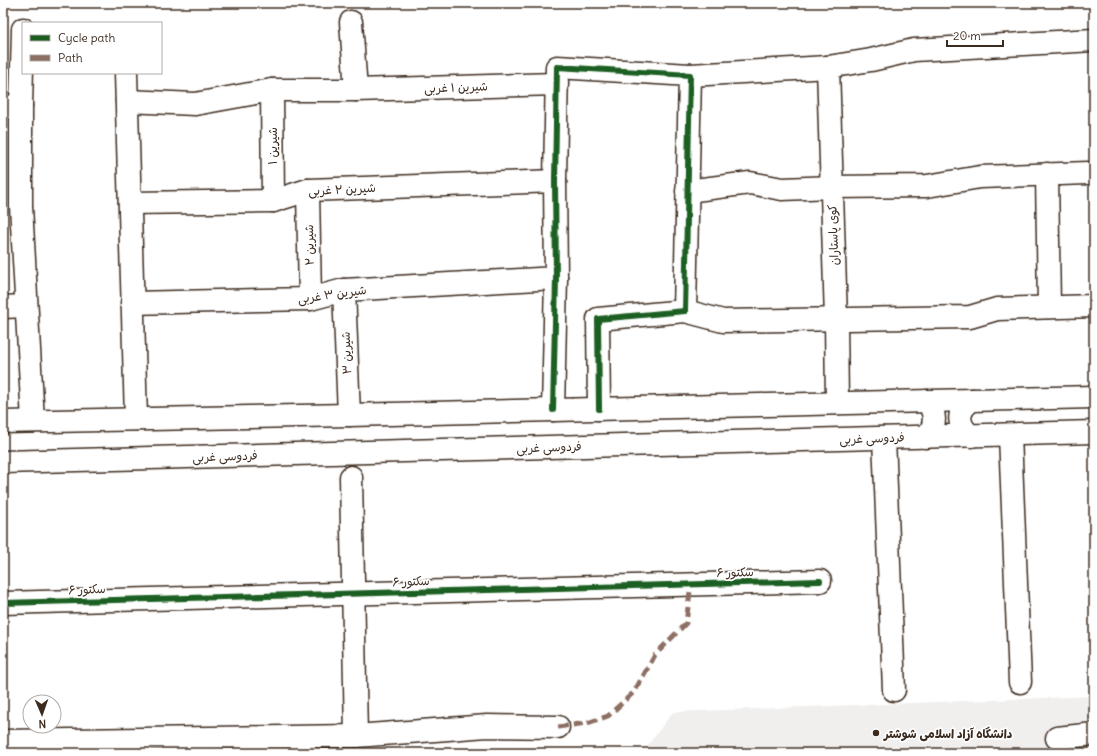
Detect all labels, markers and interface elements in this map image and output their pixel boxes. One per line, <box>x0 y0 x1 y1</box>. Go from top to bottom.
legend <box>22 22 162 74</box>
scale bar <box>947 22 1003 48</box>
text: 20 m <box>953 28 981 43</box>
text: Cycle path <box>58 30 115 45</box>
text: Path <box>58 50 83 65</box>
street label: شیرین ۱ غربی <box>424 78 488 97</box>
street label: شیرین ۱ <box>265 127 280 165</box>
street label: شیرین ۲ غربی <box>308 180 376 199</box>
street label: کوی پاستاران <box>824 204 843 266</box>
street label: شیرین ۲ <box>301 224 317 266</box>
street label: شیرین ۳ غربی <box>297 282 367 307</box>
street label: شیرین ۳ <box>338 331 354 375</box>
street label: فردوسی غربی <box>839 429 905 448</box>
street label: فردوسی غربی <box>516 438 582 457</box>
street label: فردوسی غربی <box>192 447 258 466</box>
street label: سکتور ۶ <box>716 564 754 580</box>
street label: سکتور ۶ <box>392 573 430 589</box>
street label: سکتور ۶ <box>68 581 106 597</box>
north arrow <box>22 694 62 734</box>
text: N <box>38 717 46 731</box>
place label: دانشگاه آزاد اسلامی شوشتر <box>883 726 1013 742</box>
marker: دانشگاه آزاد اسلامی شوشتر <box>871 728 881 738</box>

